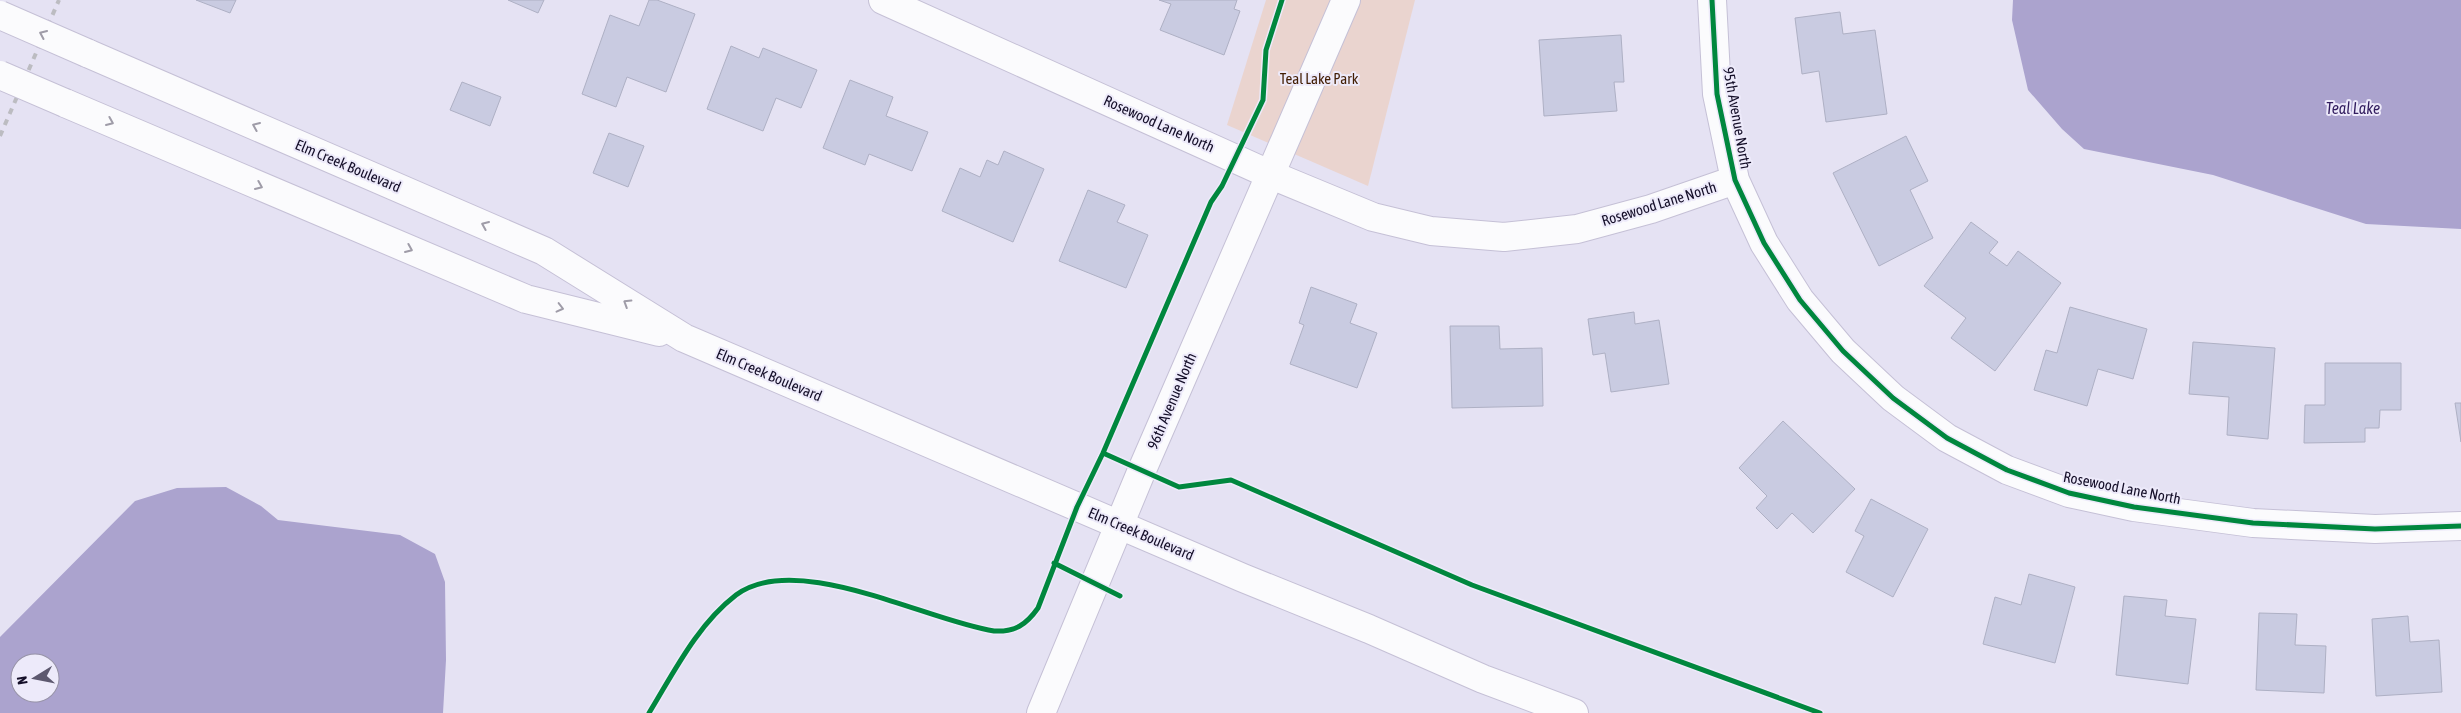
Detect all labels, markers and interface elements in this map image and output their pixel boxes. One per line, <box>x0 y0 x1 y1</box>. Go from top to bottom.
one-way arrow <box>39 29 48 40</box>
street label: 95th Avenue North <box>1720 66 1755 170</box>
park label: Teal Lake Park <box>1280 70 1359 87</box>
street label: Rosewood Lane North <box>1101 92 1217 156</box>
water label: Teal Lake <box>2326 99 2380 117</box>
one-way arrow <box>105 115 114 126</box>
one-way arrow <box>252 122 261 133</box>
street label: Elm Creek Boulevard <box>293 136 404 195</box>
street label: Rosewood Lane North <box>1599 178 1718 229</box>
one-way arrow <box>254 179 263 190</box>
one-way arrow <box>481 221 490 232</box>
one-way arrow <box>404 243 413 254</box>
one-way arrow <box>624 300 633 309</box>
one-way arrow <box>556 302 565 313</box>
street label: Elm Creek Boulevard <box>714 345 825 404</box>
street label: 96th Avenue North <box>1144 350 1200 452</box>
street label: Rosewood Lane North <box>2062 468 2182 507</box>
street label: Elm Creek Boulevard <box>1086 504 1197 563</box>
north arrow <box>10 653 60 703</box>
text: N <box>14 675 31 686</box>

